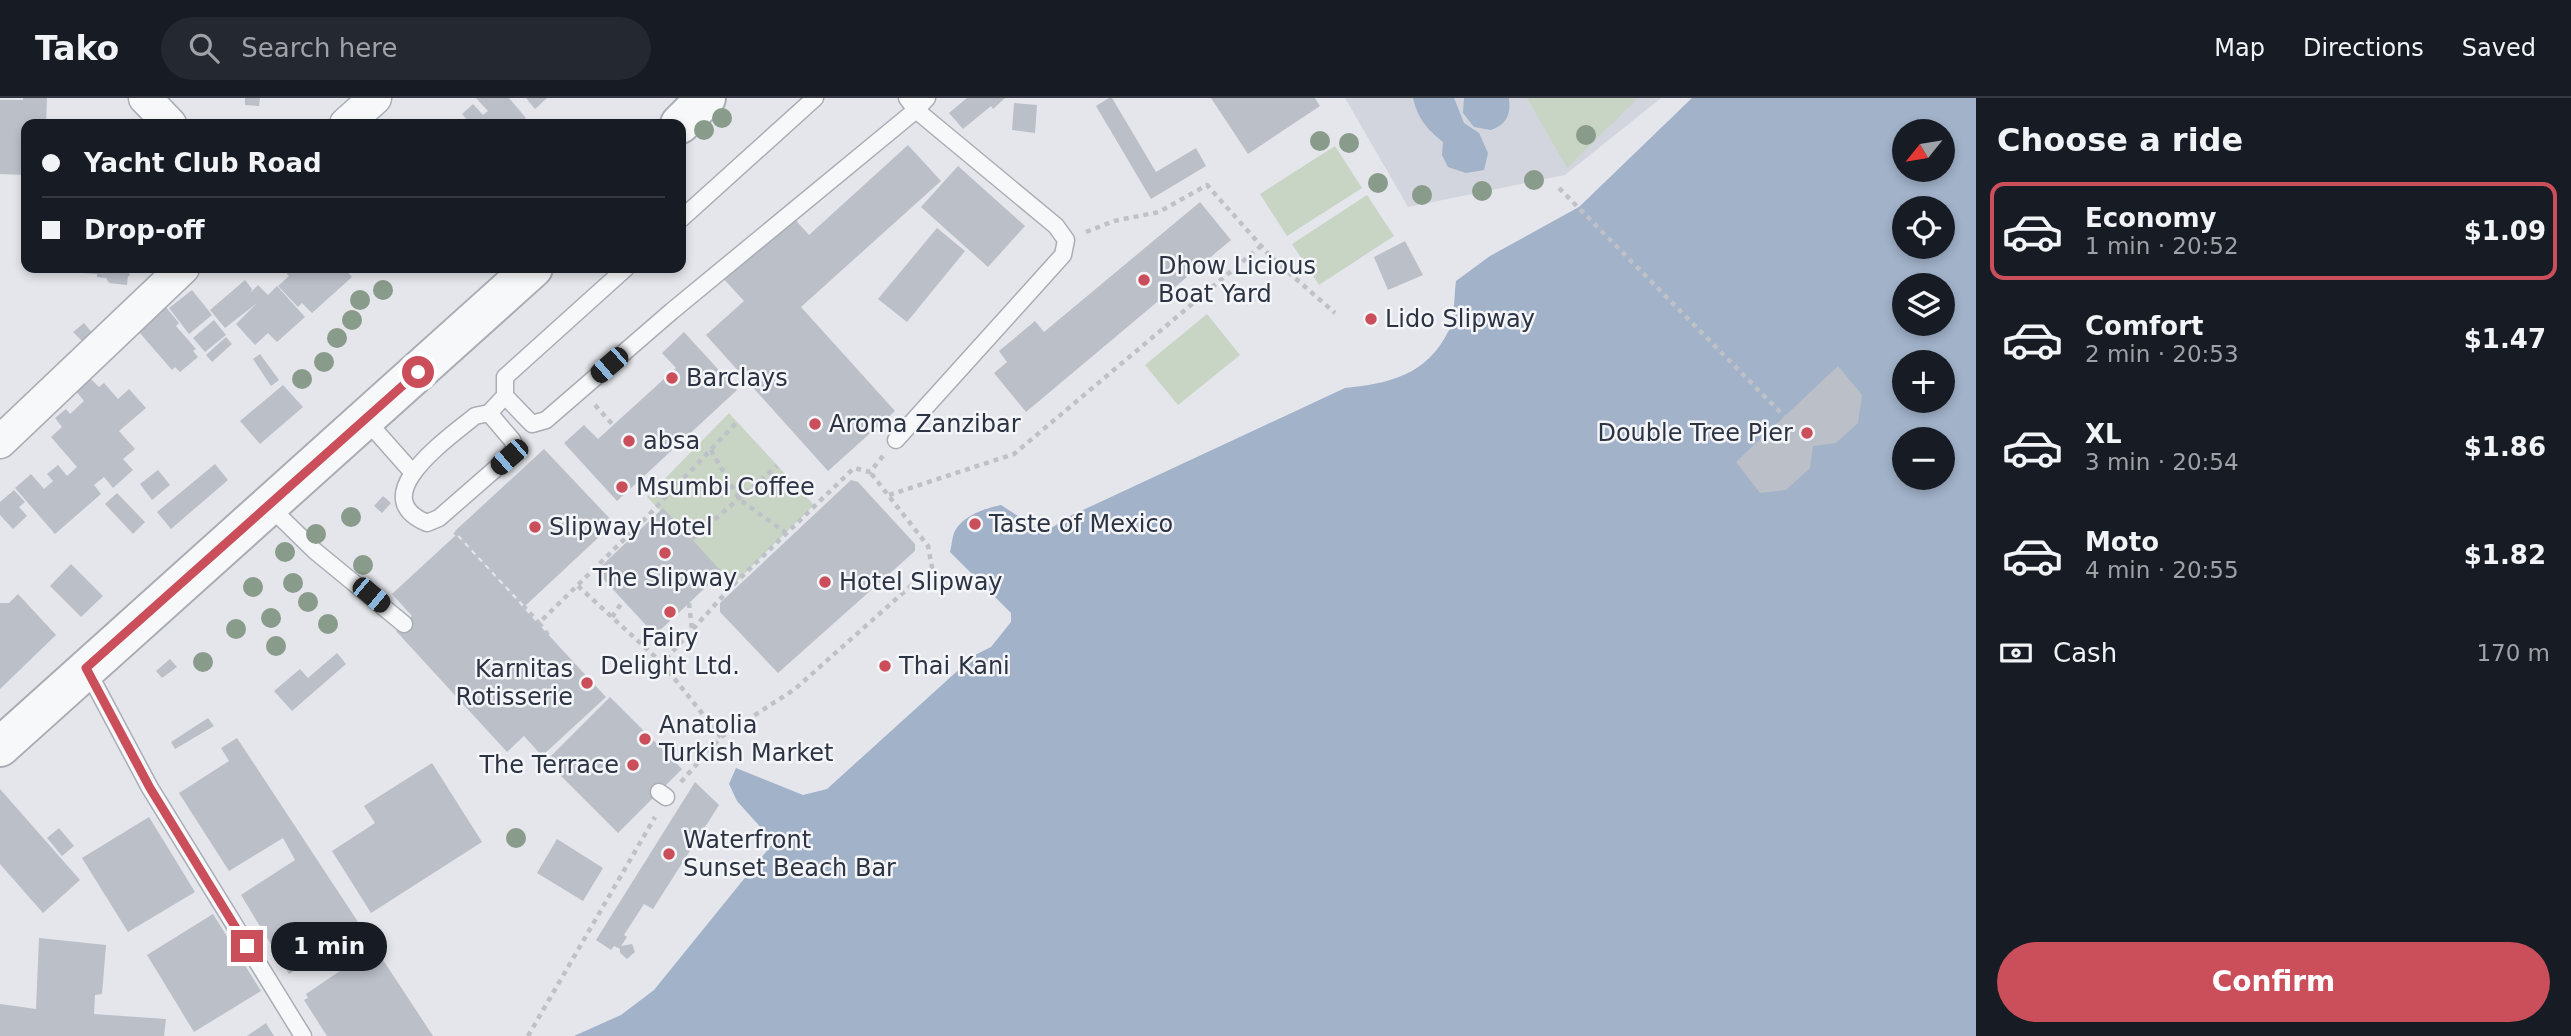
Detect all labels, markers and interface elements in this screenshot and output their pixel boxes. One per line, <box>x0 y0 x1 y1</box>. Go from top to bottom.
search box <box>161 17 651 80</box>
text: Tako <box>35 29 119 68</box>
icon: search <box>185 29 223 67</box>
text: Search here <box>241 33 397 63</box>
text: Map <box>2214 34 2265 62</box>
text: Directions <box>2303 34 2424 62</box>
text: Saved <box>2462 34 2536 62</box>
north arrow <box>1892 119 1955 182</box>
map controls <box>1892 119 1955 490</box>
text: Choose a ride <box>1997 121 2243 159</box>
text: Yacht Club Road <box>84 148 322 178</box>
button: locate <box>1892 196 1955 259</box>
icon: car <box>2001 200 2064 263</box>
text: Economy <box>2085 203 2216 233</box>
text: Drop-off <box>84 215 205 245</box>
text: $1.09 <box>2464 216 2546 246</box>
text: 1 min · 20:52 <box>2085 233 2239 259</box>
place label: Dhow Licious Boat Yard <box>1158 252 1316 308</box>
marker: Dhow Licious Boat Yard <box>1136 272 1152 288</box>
button: layers <box>1892 273 1955 336</box>
place label: Lido Slipway <box>1385 305 1535 333</box>
icon: car <box>2001 308 2064 371</box>
marker: Lido Slipway <box>1363 311 1379 327</box>
text: Comfort <box>2085 311 2203 341</box>
text: $1.47 <box>2464 324 2546 354</box>
text: 2 min · 20:53 <box>2085 341 2239 367</box>
car <box>587 343 632 387</box>
button: + <box>1892 350 1955 413</box>
route start <box>402 356 434 388</box>
place label: Barclays <box>686 364 788 392</box>
marker: Barclays <box>664 370 680 386</box>
place label: Aroma Zanzibar <box>829 410 1021 438</box>
marker: Aroma Zanzibar <box>807 416 823 432</box>
icon: car <box>2001 416 2064 479</box>
place label: Double Tree Pier <box>1597 419 1793 447</box>
text: XL <box>2085 419 2122 449</box>
marker: Double Tree Pier <box>1799 425 1815 441</box>
place label: absa <box>643 427 700 455</box>
button: − <box>1892 427 1955 490</box>
text: $1.86 <box>2464 432 2546 462</box>
marker: absa <box>621 433 637 449</box>
car <box>487 435 532 479</box>
text: 3 min · 20:54 <box>2085 449 2239 475</box>
place label: Msumbi Coffee <box>636 473 815 501</box>
marker: Msumbi Coffee <box>614 479 630 495</box>
place label: Taste of Mexico <box>988 510 1173 538</box>
place label: Slipway Hotel <box>549 513 713 541</box>
marker: Taste of Mexico <box>967 516 983 532</box>
marker: Slipway Hotel <box>527 519 543 535</box>
icon: car <box>2001 524 2064 587</box>
text: Moto <box>2085 527 2159 557</box>
text: $1.82 <box>2464 540 2546 570</box>
marker: The Slipway <box>657 545 673 561</box>
text: 4 min · 20:55 <box>2085 557 2239 583</box>
place label: The Slipway <box>592 564 737 592</box>
place label: Hotel Slipway <box>839 568 1003 596</box>
car <box>349 573 394 617</box>
marker: Hotel Slipway <box>817 574 833 590</box>
marker: Fairy Delight Ltd. <box>662 604 678 620</box>
place label: Fairy Delight Ltd. <box>600 624 740 680</box>
icon: cash <box>1997 634 2035 672</box>
text: Cash <box>2053 638 2117 668</box>
text: 170 m <box>2476 640 2550 666</box>
place label: Thai Kani <box>898 652 1010 680</box>
place label: Karnitas Rotisserie <box>456 655 573 711</box>
marker: Thai Kani <box>877 658 893 674</box>
marker: Karnitas Rotisserie <box>579 675 595 691</box>
place label: Anatolia Turkish Market <box>658 711 834 767</box>
marker: Anatolia Turkish Market <box>637 731 653 747</box>
place label: The Terrace <box>478 751 619 779</box>
marker: The Terrace <box>625 757 641 773</box>
place label: Waterfront Sunset Beach Bar <box>683 826 896 882</box>
marker: Waterfront Sunset Beach Bar <box>661 846 677 862</box>
callout: 1 min <box>272 922 387 970</box>
route end <box>231 930 263 962</box>
text: 1 min <box>293 933 365 959</box>
button: Confirm <box>1997 942 2550 1022</box>

